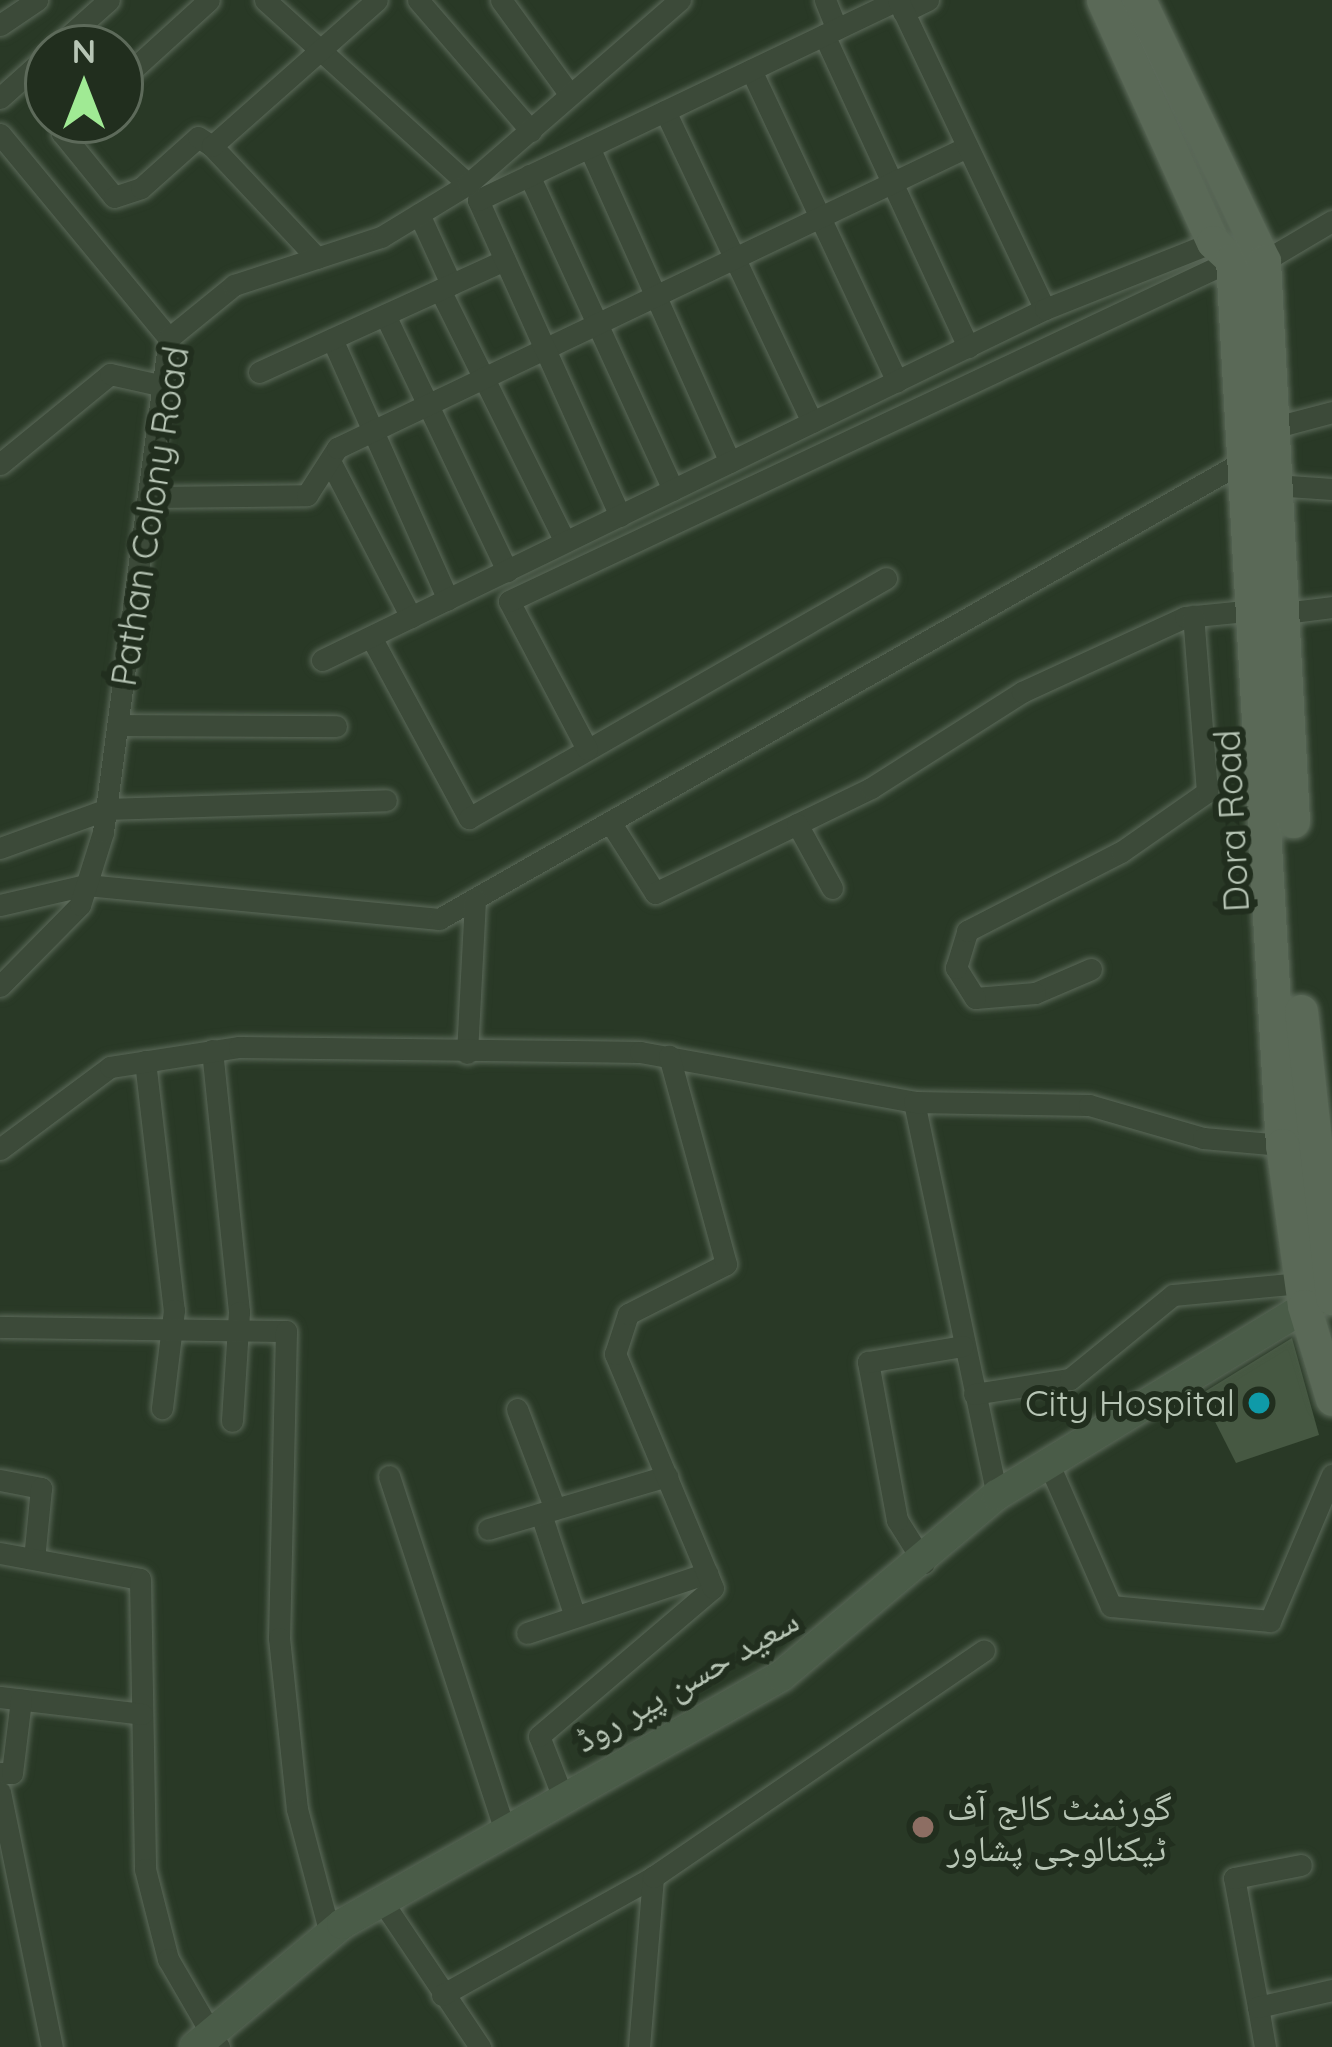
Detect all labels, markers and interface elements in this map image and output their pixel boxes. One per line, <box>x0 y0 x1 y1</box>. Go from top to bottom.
north arrow <box>24 24 144 144</box>
text: N <box>72 30 96 71</box>
street label: Pathan Colony Road <box>101 343 197 689</box>
street label: Dora Road <box>1205 729 1257 913</box>
place label: City Hospital <box>1025 1381 1235 1425</box>
marker: City Hospital <box>1246 1390 1272 1416</box>
street label: سعید حسن پیر روڈ <box>566 1597 806 1761</box>
place label: گورنمنٹ کالج آف ٹیکنالوجی پشاور <box>947 1784 1172 1869</box>
marker: گورنمنٹ کالج آف ٹیکنالوجی پشاور <box>910 1814 936 1840</box>

